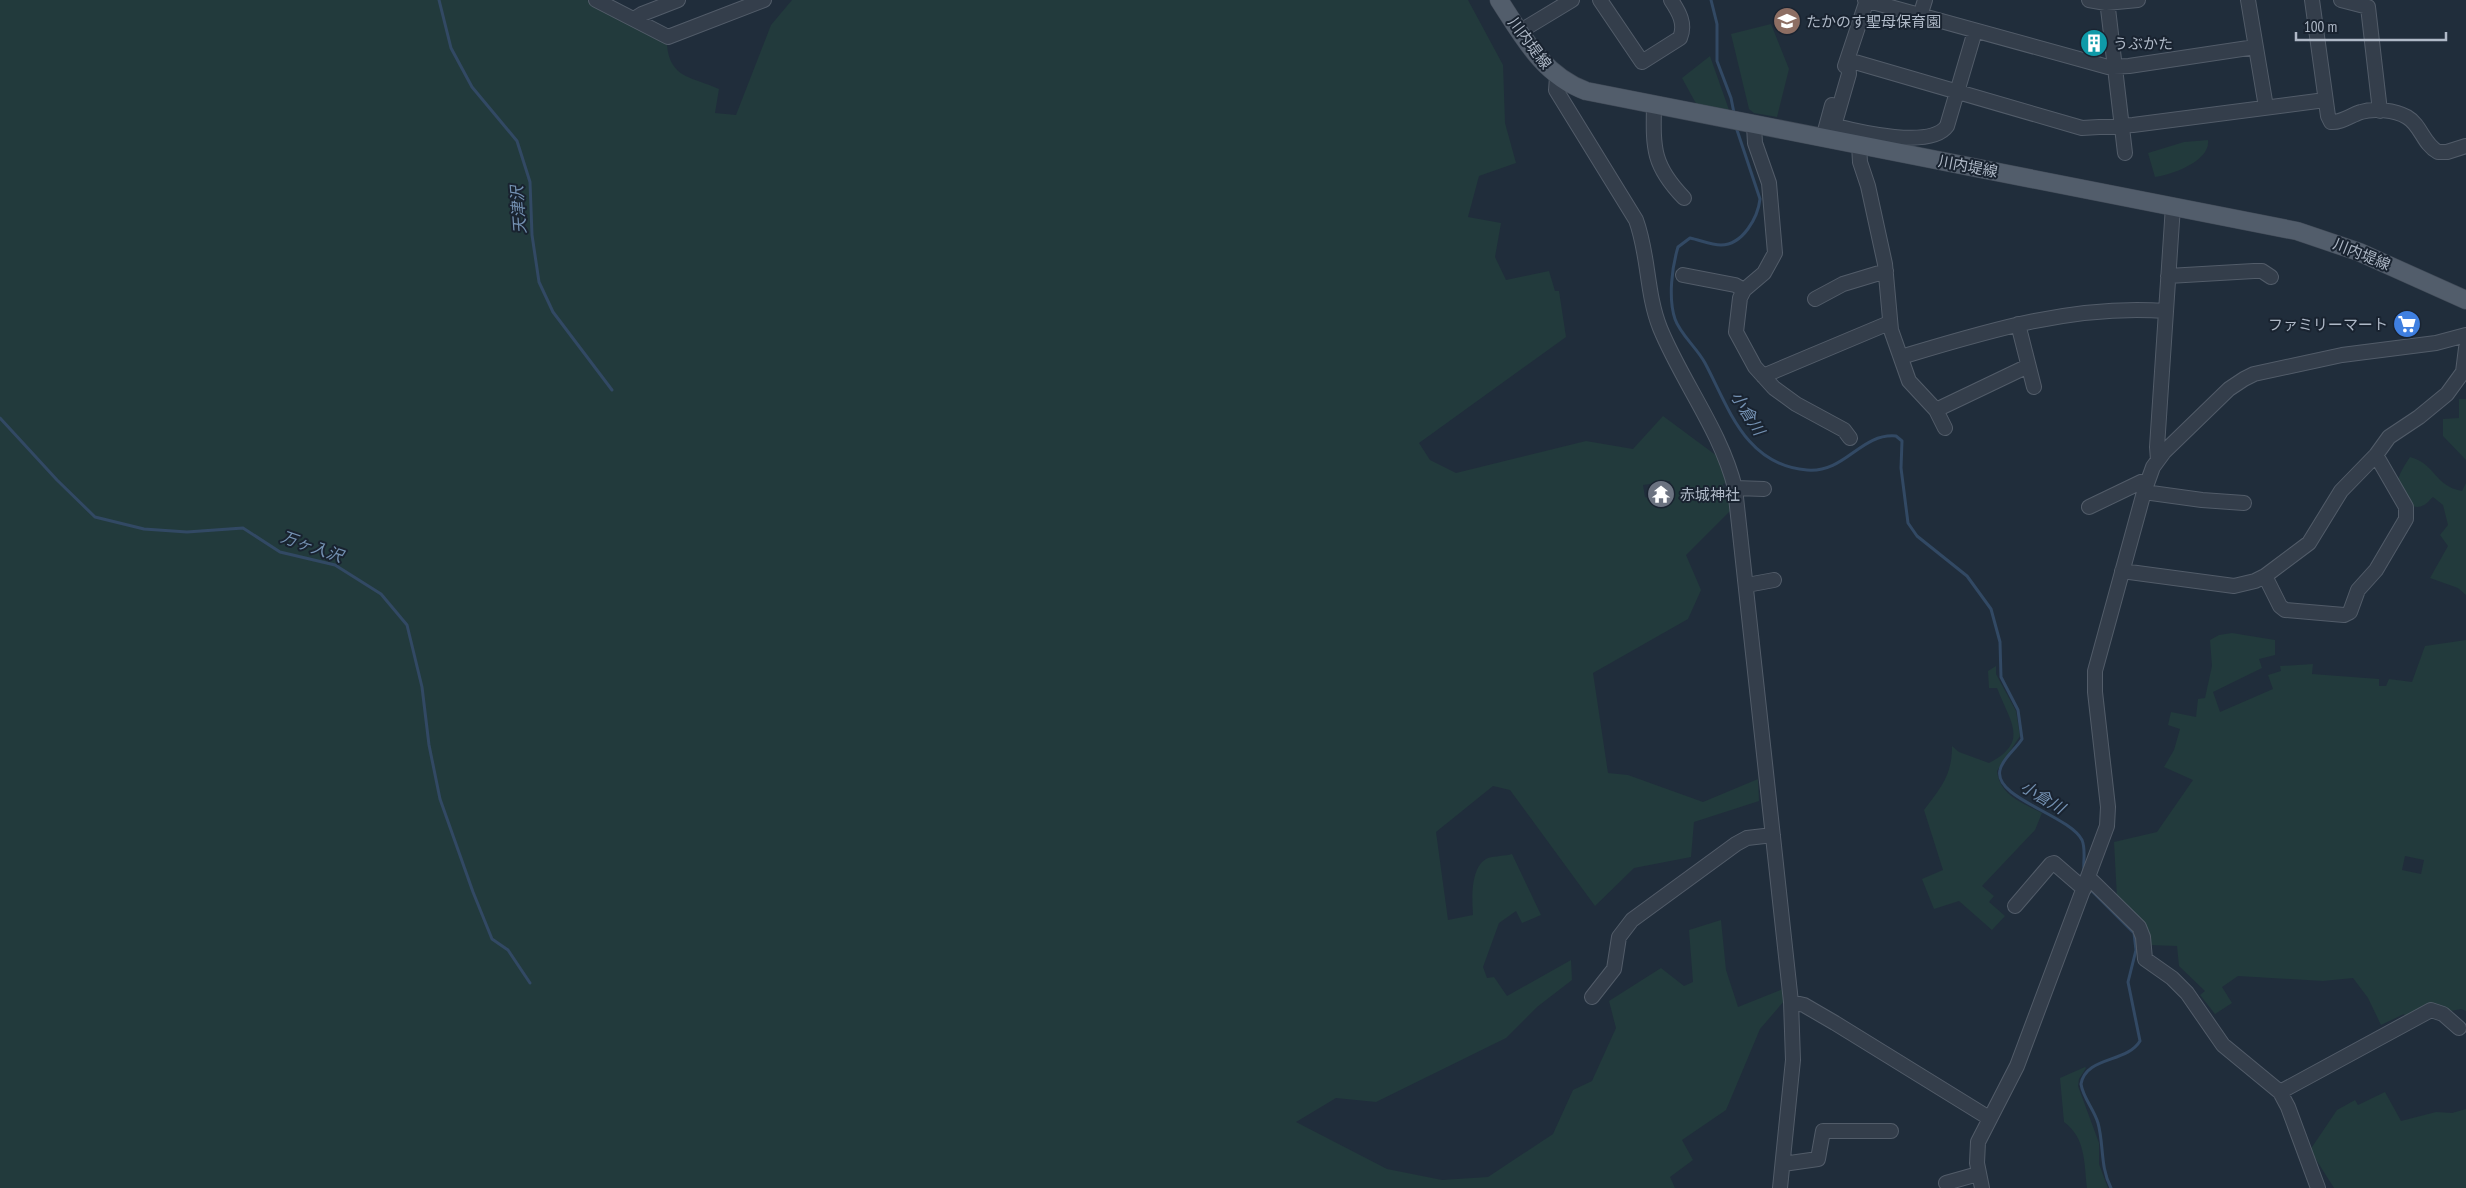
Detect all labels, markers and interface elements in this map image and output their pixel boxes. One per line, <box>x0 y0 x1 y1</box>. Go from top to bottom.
school or university icon: たかのす聖母保育園 <box>1772 6 1802 36</box>
scale bar <box>2296 10 2446 42</box>
place label: たかのす聖母保育園 <box>1806 12 1941 31</box>
street label: 川内堤線 <box>1504 13 1556 73</box>
text: 100 m <box>2304 17 2337 36</box>
building icon: うぶかた <box>2079 28 2109 58</box>
place label: うぶかた <box>2113 34 2173 53</box>
street label: 川内堤線 <box>1937 151 1999 181</box>
water label: 天津沢 <box>506 183 530 235</box>
street label: 川内堤線 <box>2331 234 2393 274</box>
supermarket icon: ファミリーマート <box>2392 309 2422 339</box>
place label: ファミリーマート <box>2268 315 2388 334</box>
water label: 小倉川 <box>1727 387 1770 440</box>
temple icon: 赤城神社 <box>1646 479 1676 509</box>
place label: 赤城神社 <box>1680 485 1740 504</box>
water label: 万ヶ入沢 <box>278 526 347 567</box>
water label: 小倉川 <box>2017 776 2070 819</box>

